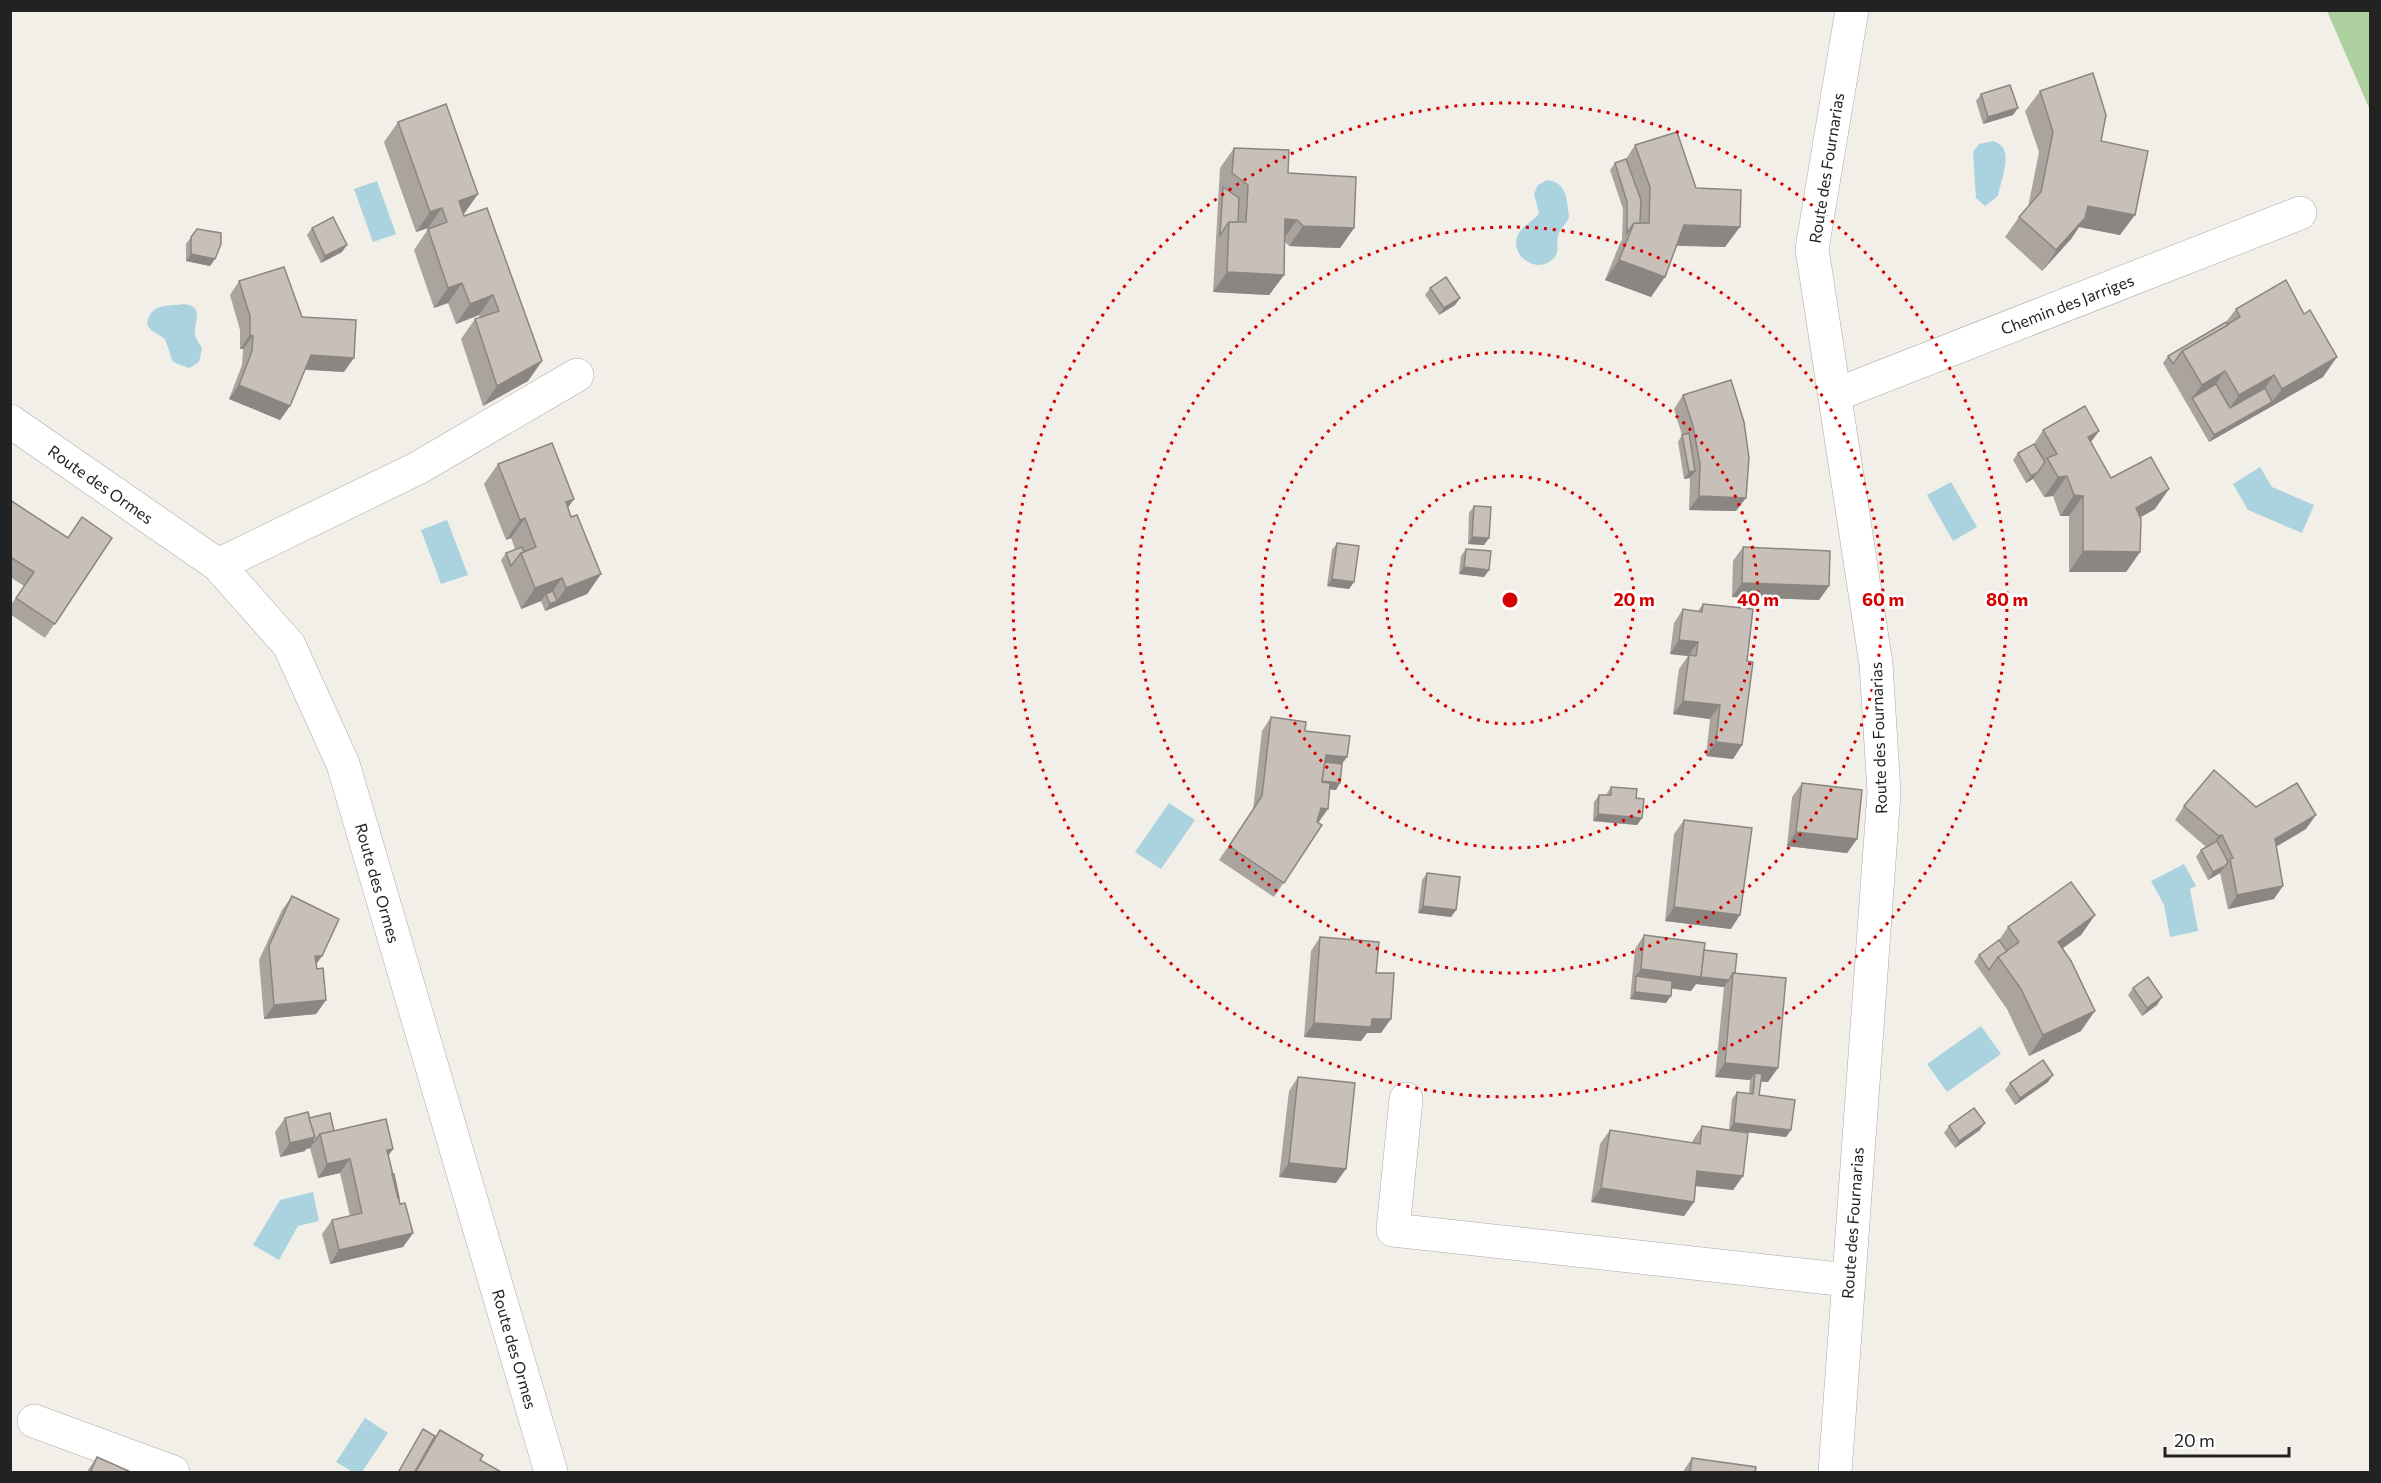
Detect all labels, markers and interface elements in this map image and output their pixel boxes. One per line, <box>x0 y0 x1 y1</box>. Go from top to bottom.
street label: Route des Fournarias <box>1805 91 1847 245</box>
street label: Chemin des Jarriges <box>1998 270 2136 338</box>
street label: Route des Ormes <box>45 441 157 527</box>
text: 20 m <box>1613 588 1655 610</box>
text: 40 m <box>1737 588 1779 610</box>
text: 60 m <box>1862 588 1904 610</box>
text: 80 m <box>1986 588 2028 610</box>
centre of rings <box>1500 590 1520 610</box>
street label: Route des Fournarias <box>1866 662 1890 814</box>
street label: Route des Ormes <box>352 821 404 945</box>
street label: Route des Fournarias <box>1837 1146 1867 1300</box>
street label: Route des Ormes <box>489 1287 541 1411</box>
scale bar <box>2165 1420 2290 1458</box>
text: 20 m <box>2174 1429 2215 1451</box>

